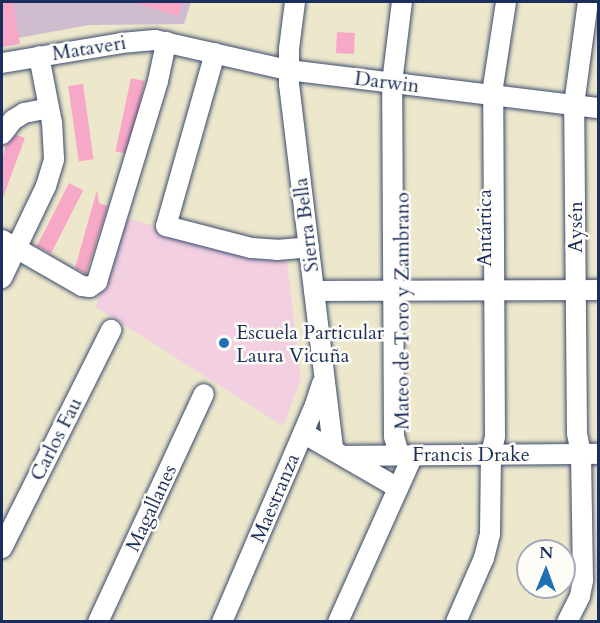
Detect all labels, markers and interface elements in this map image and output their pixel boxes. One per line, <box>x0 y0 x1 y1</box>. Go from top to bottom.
street label: Mataveri <box>50 30 128 66</box>
street label: Darwin <box>353 66 421 98</box>
street label: Sierra Bella <box>288 176 324 274</box>
street label: Antártica <box>472 189 496 267</box>
street label: Mateo de Toro y Zambrano <box>390 192 414 430</box>
street label: Aysén <box>563 201 587 253</box>
place label: Escuela Particular Laura Vicuña <box>236 320 384 367</box>
marker: Escuela Particular Laura Vicuña <box>217 336 231 350</box>
street label: Carlos Fau <box>25 393 87 485</box>
street label: Francis Drake <box>412 442 530 466</box>
street label: Maestranza <box>246 450 304 546</box>
street label: Magallanes <box>120 461 182 555</box>
north arrow <box>516 539 576 599</box>
text: N <box>539 542 553 564</box>

